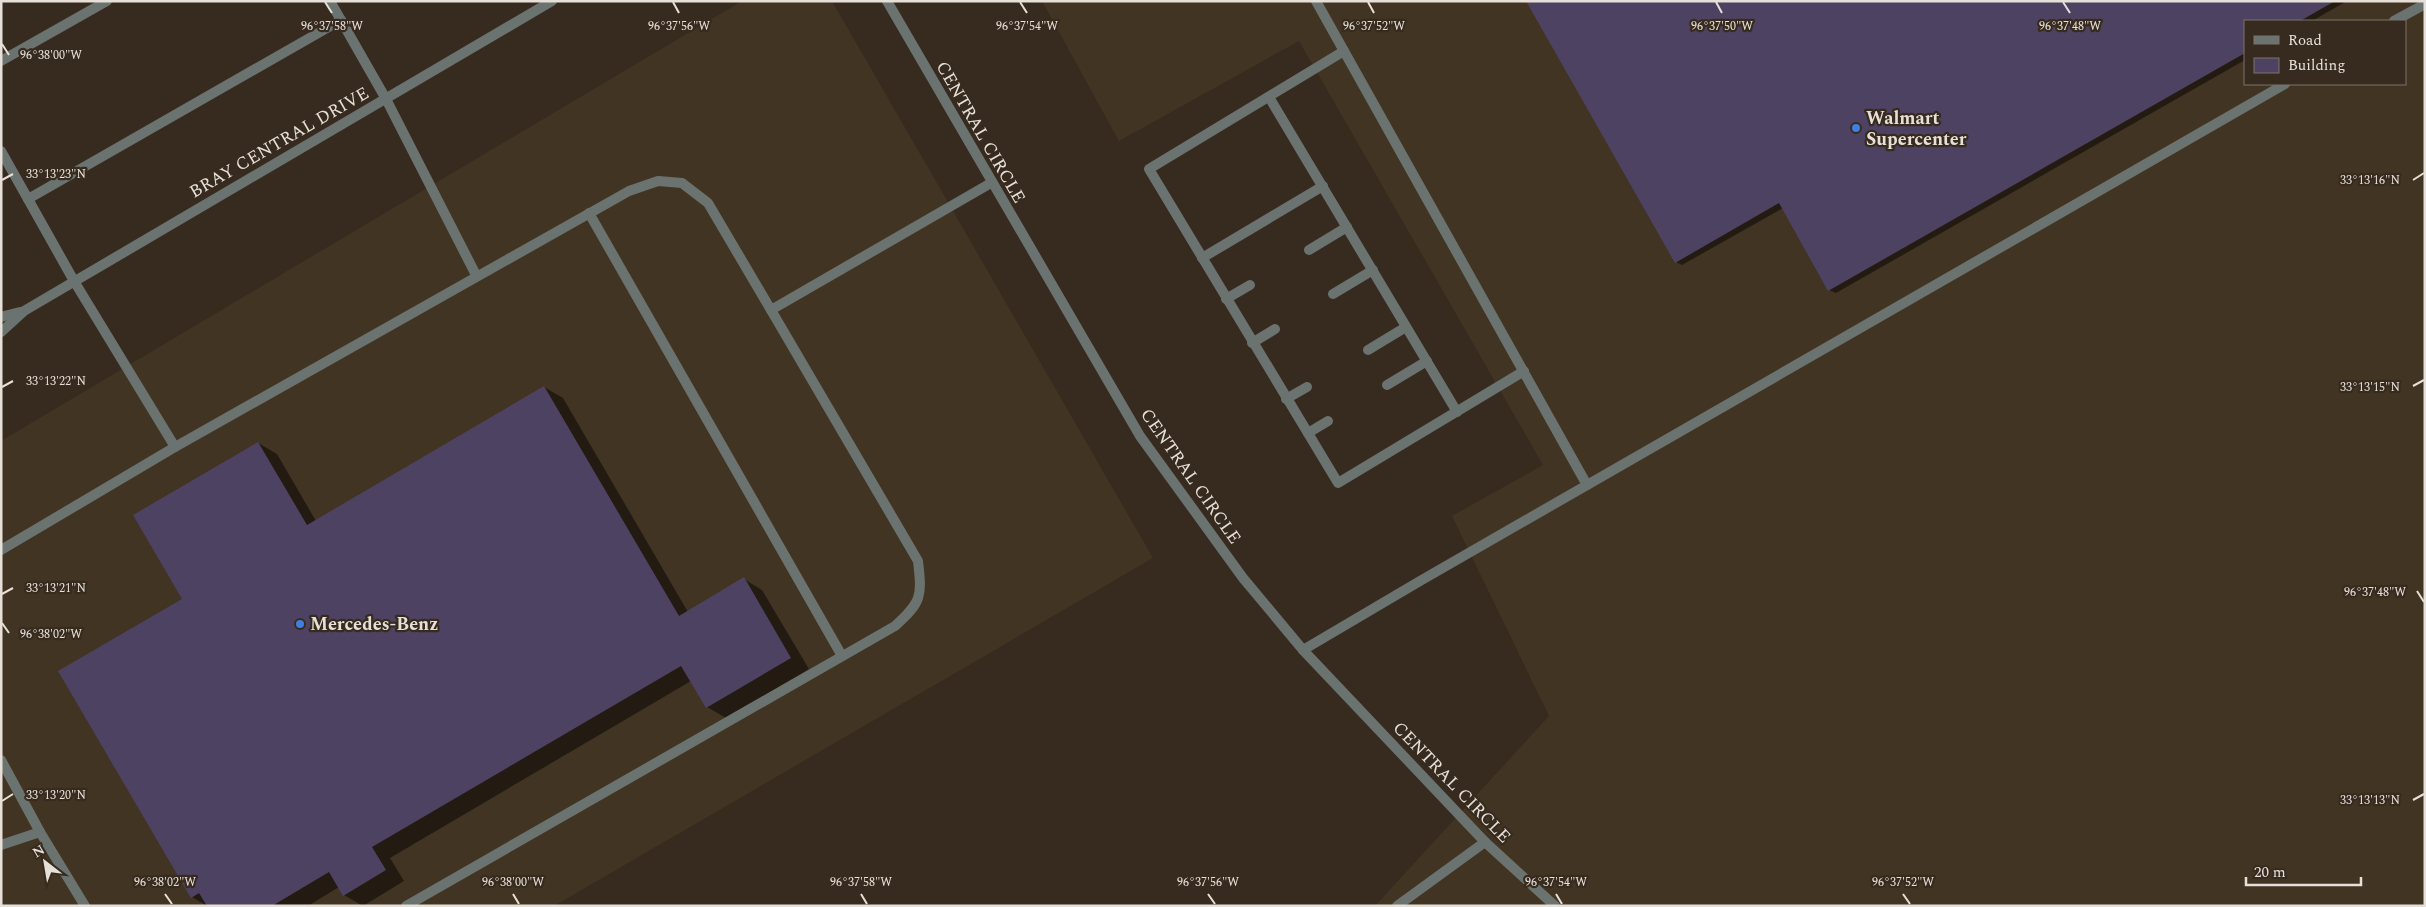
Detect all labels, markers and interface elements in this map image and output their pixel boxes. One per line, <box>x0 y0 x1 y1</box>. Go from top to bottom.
text: 96°37'58"W <box>301 17 363 36</box>
text: 96°37'56"W <box>648 17 710 36</box>
text: 96°37'54"W <box>996 17 1058 36</box>
text: 96°37'52"W <box>1343 17 1405 36</box>
text: 96°37'50"W <box>1691 17 1753 36</box>
text: 96°37'48"W <box>2039 17 2101 36</box>
legend <box>2244 20 2406 85</box>
text: Road <box>2288 29 2322 52</box>
text: 96°38'00"W <box>20 46 82 65</box>
text: Building <box>2288 54 2345 77</box>
street label: CENTRAL CIRCLE <box>929 56 1032 209</box>
street label: BRAY CENTRAL DRIVE <box>184 80 374 205</box>
place label: Walmart Supercenter <box>1866 105 1967 153</box>
marker: Walmart Supercenter <box>1850 122 1862 134</box>
text: 33°13'23"N <box>26 165 86 184</box>
text: 33°13'16"N <box>2340 171 2400 190</box>
text: 33°13'22"N <box>26 372 86 391</box>
text: 33°13'15"N <box>2340 378 2400 397</box>
street label: CENTRAL CIRCLE <box>1133 403 1248 550</box>
text: 33°13'21"N <box>26 579 86 598</box>
text: 96°37'48"W <box>2344 583 2406 602</box>
place label: Mercedes-Benz <box>310 611 438 638</box>
marker: Mercedes-Benz <box>294 618 306 630</box>
text: 96°38'02"W <box>20 625 82 644</box>
street label: CENTRAL CIRCLE <box>1386 715 1517 849</box>
text: 33°13'20"N <box>26 786 86 805</box>
text: 33°13'13"N <box>2340 791 2400 810</box>
north arrow <box>20 837 70 887</box>
text: N <box>28 839 49 863</box>
scale bar <box>2246 854 2361 886</box>
text: 20 m <box>2254 861 2286 884</box>
text: 96°38'02"W <box>134 873 196 892</box>
text: 96°38'00"W <box>482 873 544 892</box>
text: 96°37'58"W <box>830 873 892 892</box>
text: 96°37'56"W <box>1177 873 1239 892</box>
text: 96°37'54"W <box>1525 873 1587 892</box>
text: 96°37'52"W <box>1872 873 1934 892</box>

